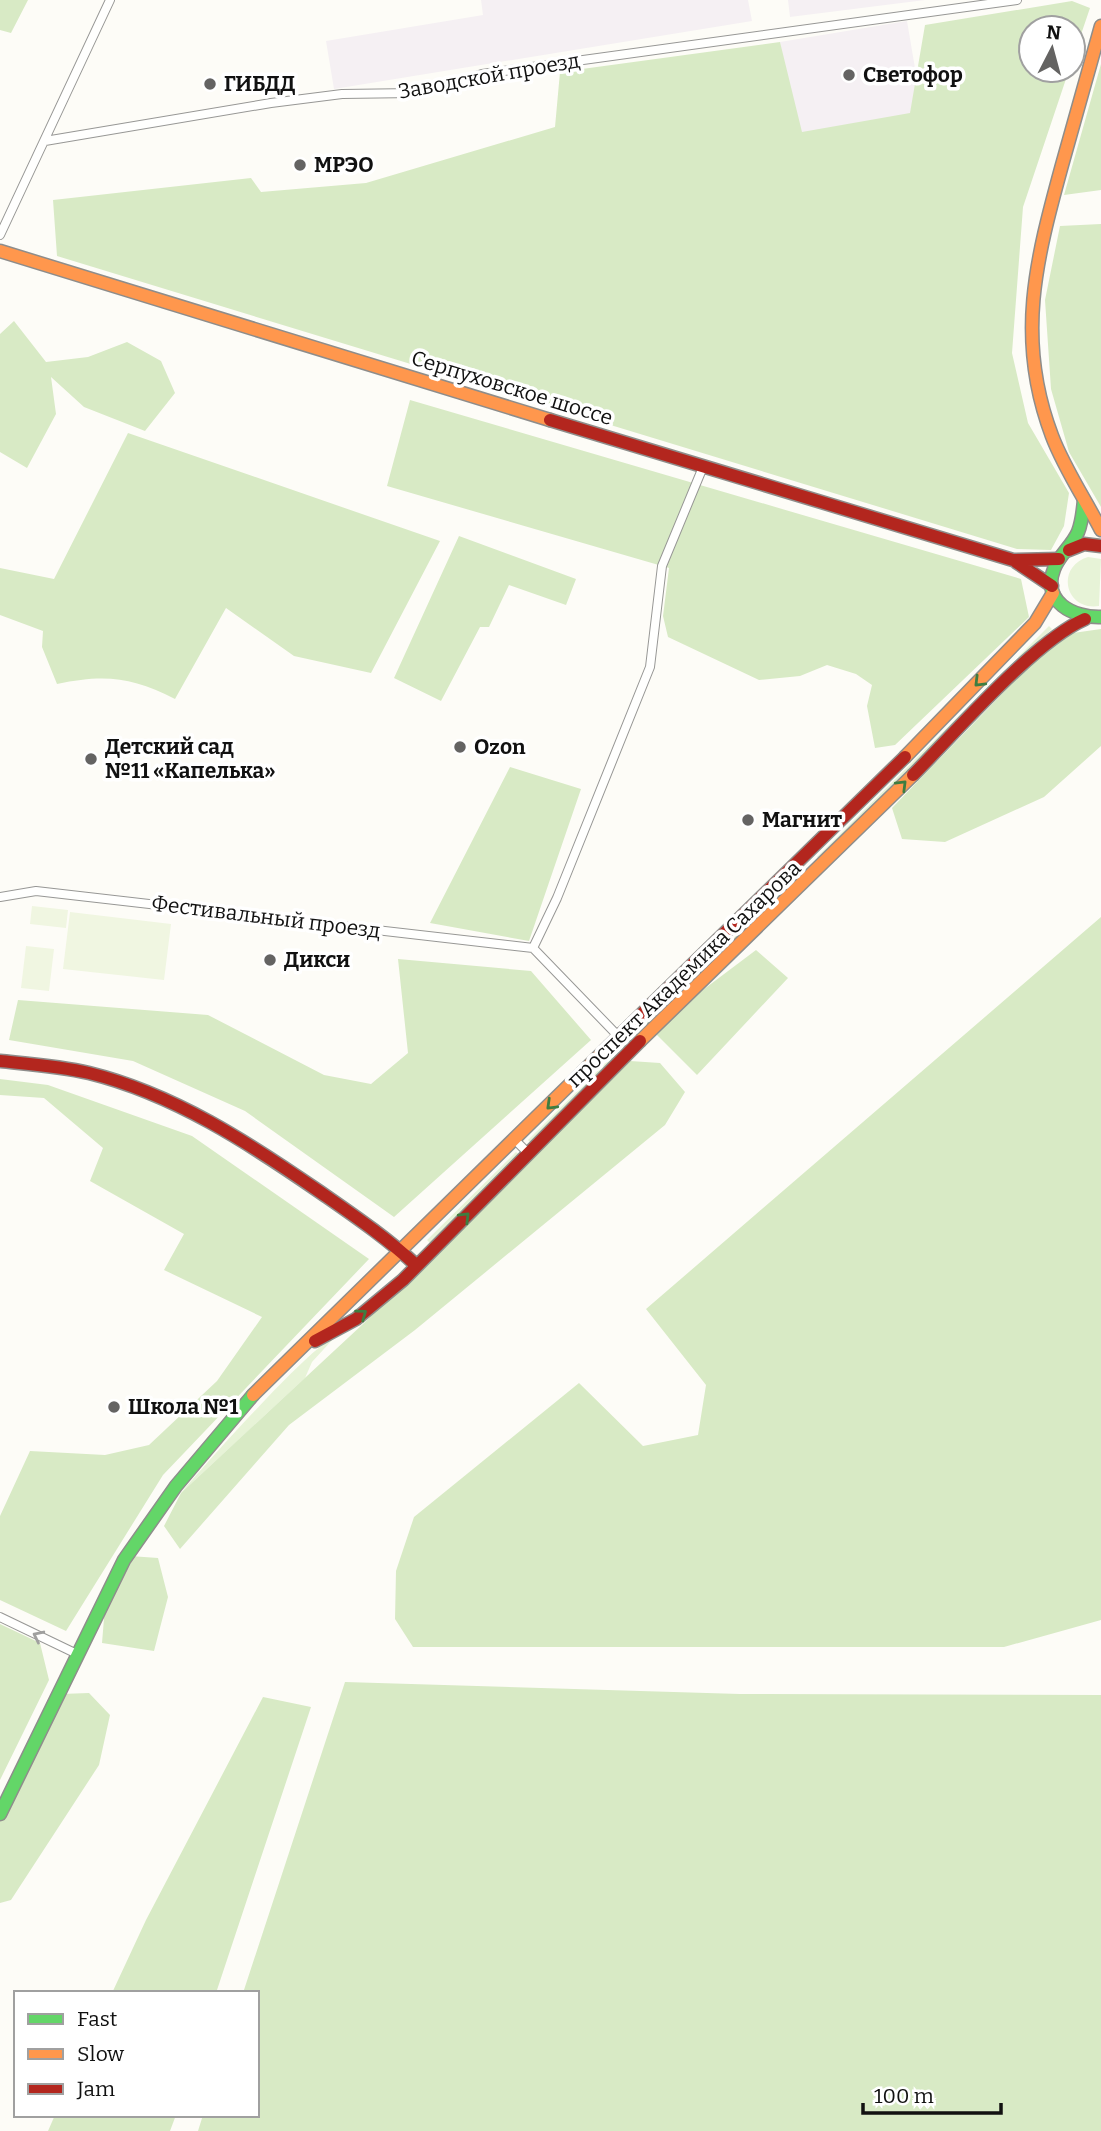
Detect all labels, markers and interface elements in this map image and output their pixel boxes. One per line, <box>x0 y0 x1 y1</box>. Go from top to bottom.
north arrow <box>1017 14 1087 84</box>
text: N <box>1045 20 1063 45</box>
street label: Заводской проезд <box>396 47 582 105</box>
place label: Светофор <box>863 62 963 88</box>
marker: Светофор <box>841 67 857 83</box>
place label: ГИБДД <box>224 71 295 97</box>
marker: ГИБДД <box>202 76 218 92</box>
place label: МРЭО <box>314 152 374 178</box>
marker: МРЭО <box>292 157 308 173</box>
street label: Серпуховское шоссе <box>408 345 616 431</box>
one-way arrow <box>974 674 987 687</box>
place label: Детский сад №11 «Капелька» <box>105 734 276 784</box>
place label: Ozon <box>474 734 526 760</box>
marker: Ozon <box>452 739 468 755</box>
marker: Детский сад №11 «Капелька» <box>83 751 99 767</box>
one-way arrow <box>893 781 906 794</box>
place label: Магнит <box>762 807 843 833</box>
marker: Магнит <box>740 812 756 828</box>
street label: проспект Академика Сахарова <box>562 855 807 1093</box>
street label: Фестивальный проезд <box>150 890 382 944</box>
place label: Дикси <box>284 947 350 973</box>
marker: Дикси <box>262 952 278 968</box>
one-way arrow <box>546 1096 559 1109</box>
one-way arrow <box>456 1213 469 1226</box>
one-way arrow <box>354 1309 367 1322</box>
place label: Школа №1 <box>128 1394 238 1420</box>
marker: Школа №1 <box>106 1399 122 1415</box>
one-way arrow <box>33 1630 45 1644</box>
legend <box>14 1991 259 2117</box>
text: Fast <box>77 2006 118 2032</box>
text: Slow <box>77 2041 124 2067</box>
scale bar <box>863 2072 1001 2116</box>
text: Jam <box>76 2076 115 2102</box>
text: 100 m <box>874 2083 934 2109</box>

